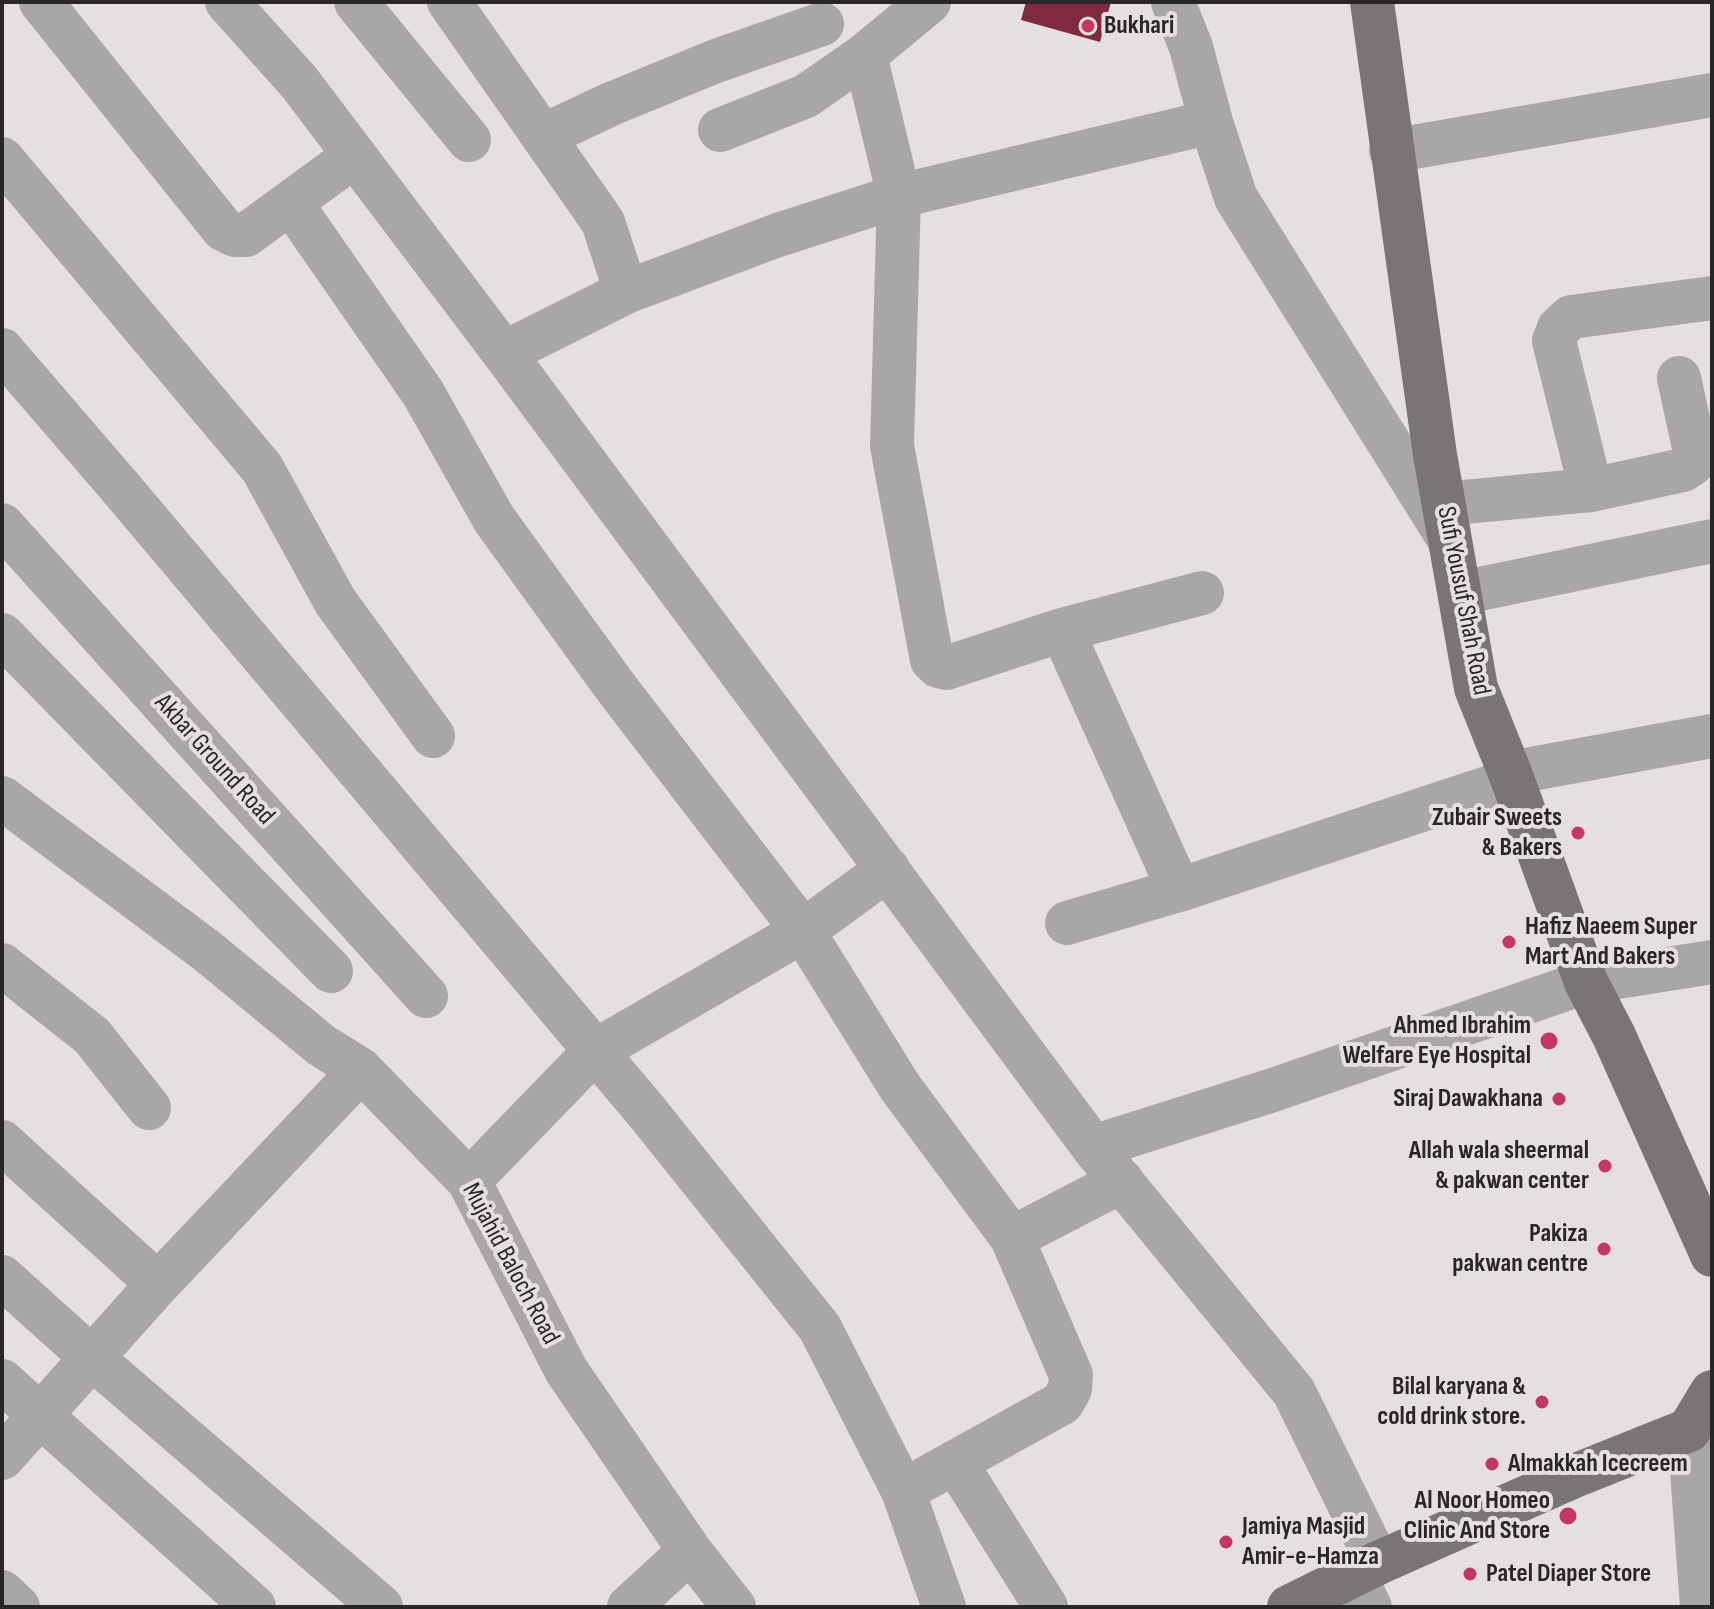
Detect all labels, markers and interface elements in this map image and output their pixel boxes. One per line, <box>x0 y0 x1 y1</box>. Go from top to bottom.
place label: Bukhari <box>1104 10 1174 42</box>
marker: Bukhari <box>1079 17 1097 35</box>
street label: Sufi Yousuf Shah Road <box>1429 504 1497 698</box>
street label: Akbar Ground Road <box>147 688 281 832</box>
place label: Zubair Sweets & Bakers <box>1432 802 1562 864</box>
marker: Zubair Sweets & Bakers <box>1569 824 1587 842</box>
place label: Hafiz Naeem Super Mart And Bakers <box>1525 911 1697 972</box>
marker: Hafiz Naeem Super Mart And Bakers <box>1500 933 1518 951</box>
place label: Ahmed Ibrahim Welfare Eye Hospital <box>1342 1010 1531 1072</box>
marker: Ahmed Ibrahim Welfare Eye Hospital <box>1538 1030 1560 1052</box>
place label: Siraj Dawakhana <box>1393 1083 1543 1115</box>
marker: Siraj Dawakhana <box>1550 1090 1568 1108</box>
place label: Allah wala sheermal & pakwan center <box>1409 1135 1589 1196</box>
marker: Allah wala sheermal & pakwan center <box>1596 1157 1614 1175</box>
street label: Mujahid Baloch Road <box>454 1178 566 1350</box>
place label: Pakiza pakwan centre <box>1452 1218 1588 1280</box>
marker: Pakiza pakwan centre <box>1595 1240 1613 1258</box>
place label: Bilal karyana & cold drink store. <box>1377 1371 1526 1432</box>
marker: Bilal karyana & cold drink store. <box>1533 1393 1551 1411</box>
place label: Almakkah Icecreem <box>1508 1448 1688 1480</box>
marker: Almakkah Icecreem <box>1483 1455 1501 1473</box>
place label: Al Noor Homeo Clinic And Store <box>1404 1485 1550 1546</box>
marker: Al Noor Homeo Clinic And Store <box>1557 1505 1579 1527</box>
place label: Jamiya Masjid Amir-e-Hamza <box>1242 1511 1379 1572</box>
marker: Jamiya Masjid Amir-e-Hamza <box>1217 1533 1235 1551</box>
place label: Patel Diaper Store <box>1486 1558 1651 1590</box>
marker: Patel Diaper Store <box>1461 1565 1479 1583</box>

